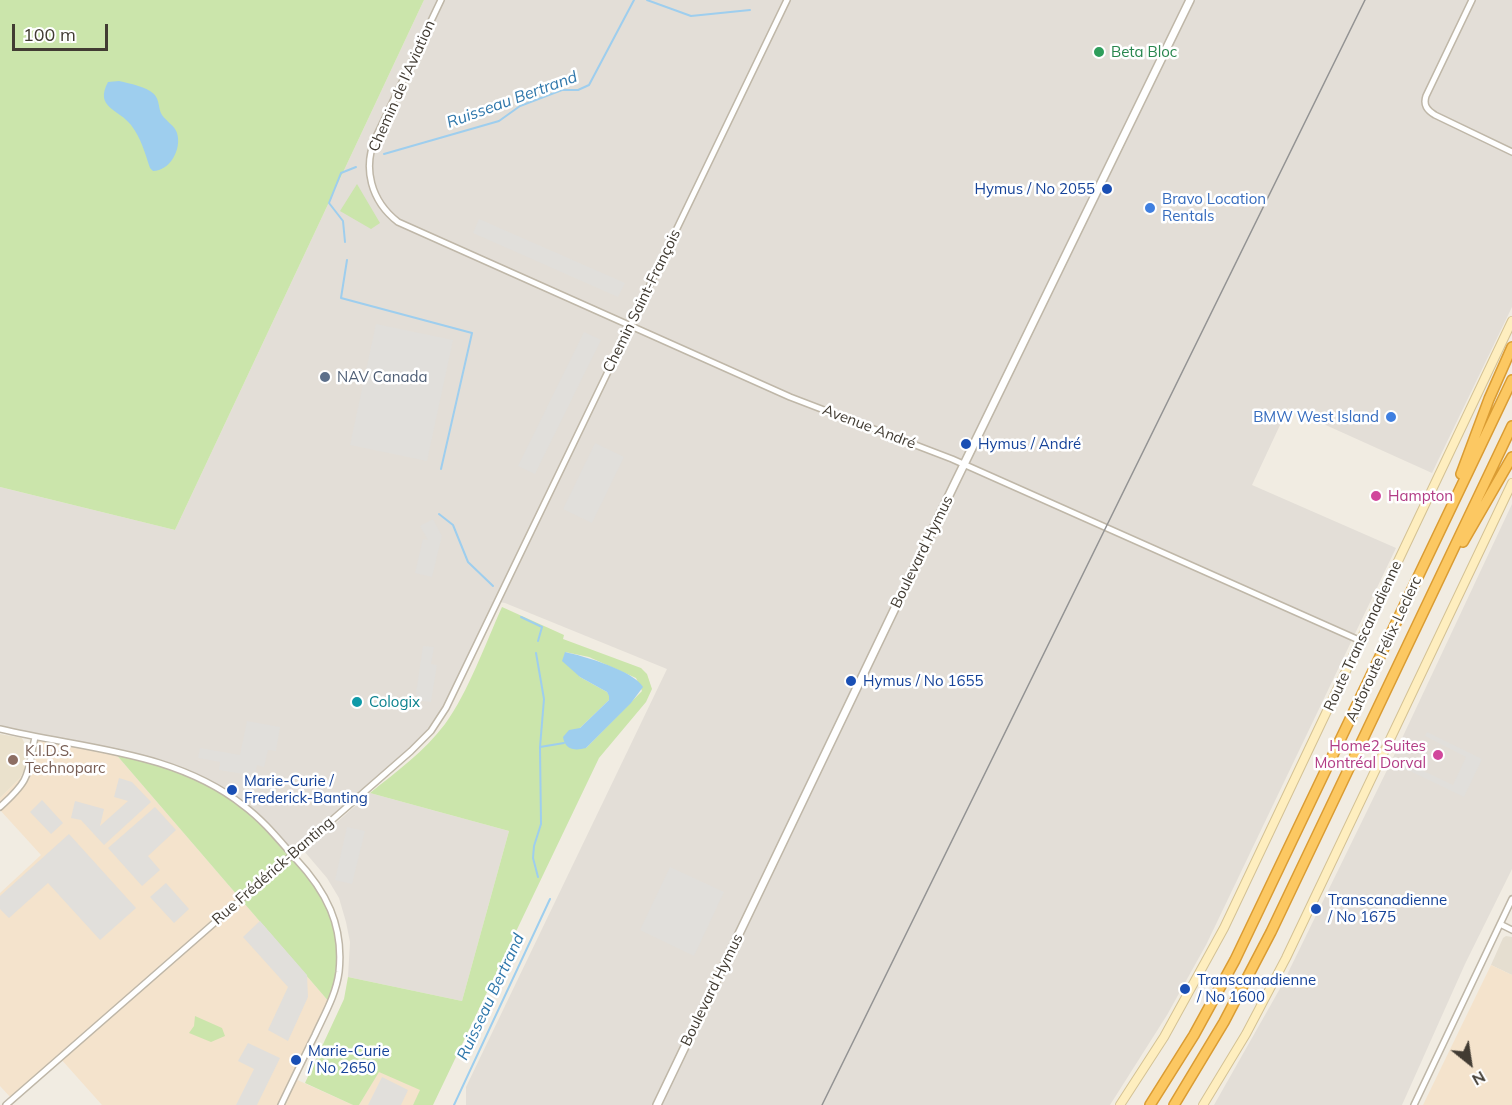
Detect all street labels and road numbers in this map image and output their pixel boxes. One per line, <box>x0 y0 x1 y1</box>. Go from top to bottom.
street label: Chemin de l'Aviation <box>365 17 439 155</box>
street label: Chemin Saint-François <box>599 226 685 376</box>
street label: Avenue André <box>820 401 918 453</box>
street label: Boulevard Hymus <box>887 493 957 611</box>
street label: Route Transcanadienne <box>1320 558 1406 714</box>
street label: Autoroute Félix-Leclerc <box>1342 573 1426 725</box>
street label: Rue Frédérick-Banting <box>209 813 337 929</box>
street label: Boulevard Hymus <box>677 931 747 1049</box>

